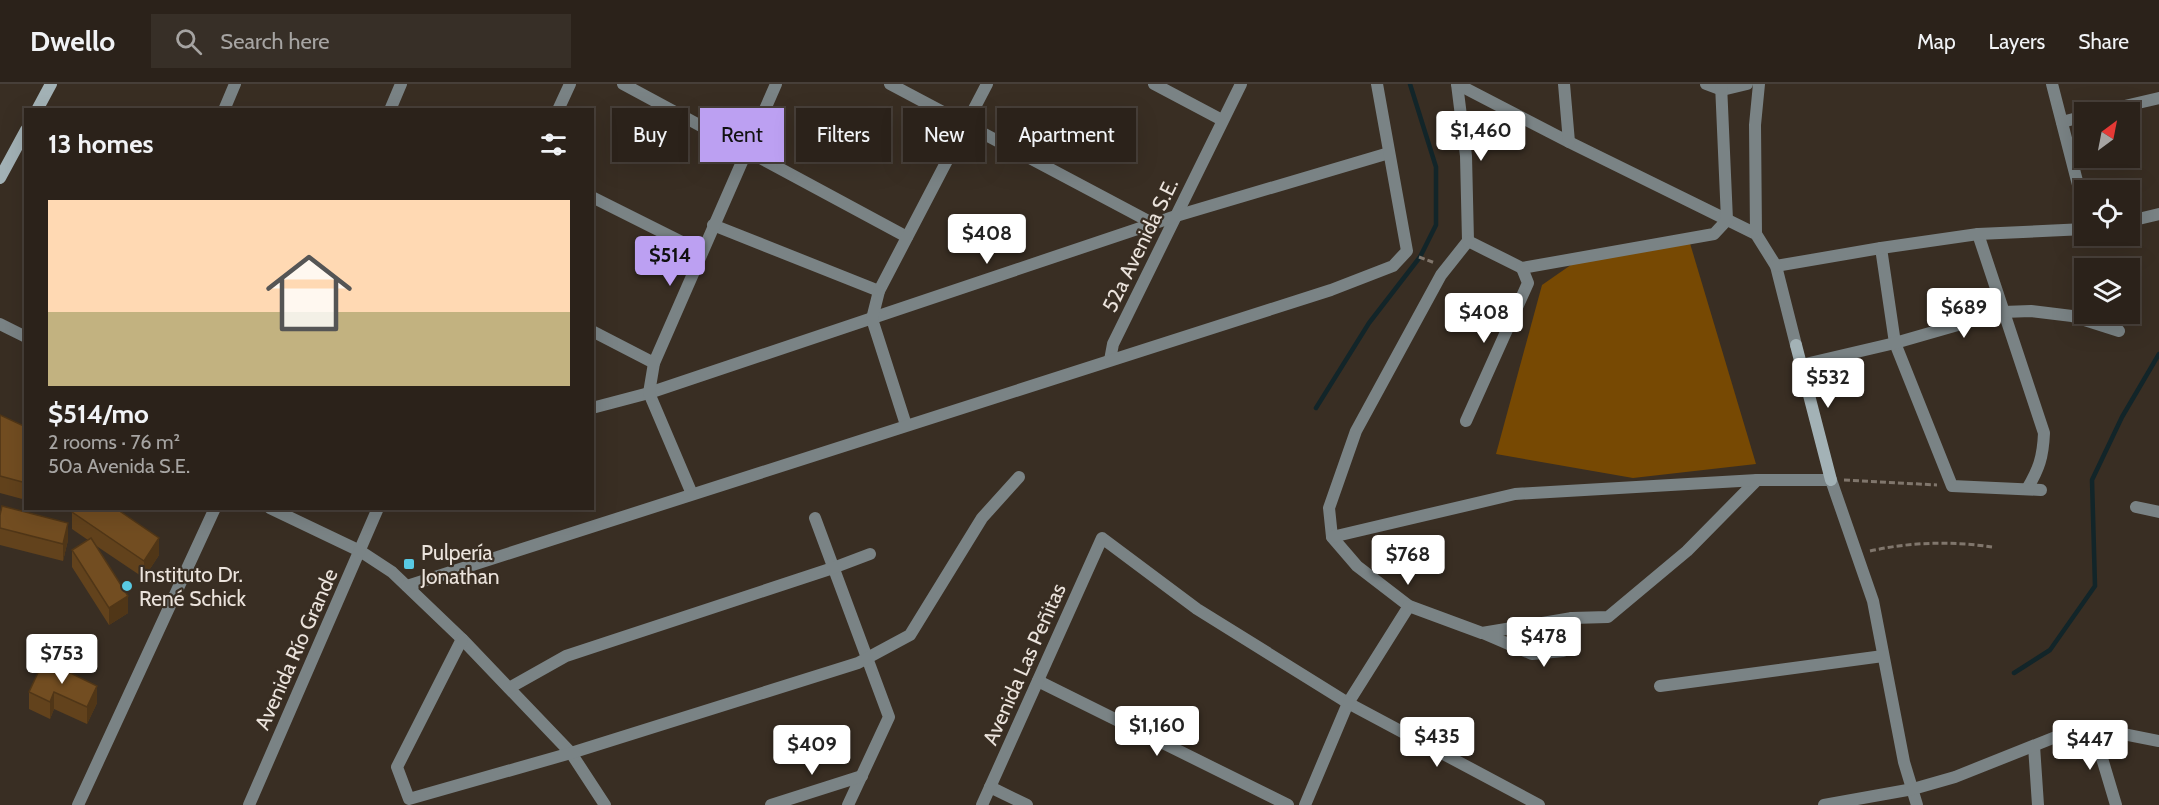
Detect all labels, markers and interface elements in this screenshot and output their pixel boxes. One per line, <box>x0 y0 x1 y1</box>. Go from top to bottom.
search box <box>151 14 571 68</box>
text: Dwello <box>30 24 115 58</box>
icon: search <box>172 25 205 58</box>
text: Search here <box>220 28 330 55</box>
text: Map <box>1917 29 1956 54</box>
text: Layers <box>1989 29 2045 54</box>
text: Share <box>2078 29 2129 54</box>
north arrow <box>2074 102 2140 168</box>
map controls <box>2074 102 2140 324</box>
chip: Buy <box>612 108 688 162</box>
chip: Rent <box>700 108 784 162</box>
chip: Filters <box>796 108 891 162</box>
chip: New <box>903 108 985 162</box>
chip: Apartment <box>997 108 1136 162</box>
pin: $1,460 <box>1432 111 1530 162</box>
text: $1,460 <box>1450 118 1512 142</box>
text: 13 homes <box>48 128 154 160</box>
icon: filters <box>537 128 570 161</box>
street label: 52a Avenida S.E. <box>1097 174 1183 316</box>
button: locate <box>2074 180 2140 246</box>
pin: $408 <box>951 214 1023 265</box>
text: $408 <box>962 221 1012 245</box>
pin: $514 <box>634 236 706 287</box>
icon: home <box>255 239 363 347</box>
text: $514 <box>649 243 691 267</box>
button: layers <box>2074 258 2140 324</box>
pin: $689 <box>1928 288 2000 339</box>
pin: $408 <box>1448 293 1520 344</box>
text: $689 <box>1941 295 1987 319</box>
text: $408 <box>1459 300 1509 324</box>
pin: $532 <box>1792 358 1864 409</box>
text: $532 <box>1806 365 1850 389</box>
text: $514/mo <box>48 398 149 430</box>
text: 2 rooms · 76 m² <box>48 430 180 454</box>
text: 50a Avenida S.E. <box>48 454 190 478</box>
pin: $768 <box>1372 535 1444 586</box>
place label: Pulpería Jonathan <box>420 540 500 589</box>
text: $768 <box>1386 542 1430 566</box>
marker: Pulpería Jonathan <box>402 557 416 571</box>
place label: Instituto Dr. René Schick <box>139 562 246 611</box>
street label: Avenida Río Grande <box>249 564 343 733</box>
marker: Instituto Dr. René Schick <box>120 579 134 593</box>
street label: Avenida Las Peñitas <box>977 579 1071 749</box>
pin: $478 <box>1508 617 1580 668</box>
text: $478 <box>1521 624 1567 648</box>
pin: $753 <box>26 634 98 685</box>
text: $753 <box>40 641 84 665</box>
pin: $1,160 <box>1108 706 1206 757</box>
text: $1,160 <box>1129 713 1185 737</box>
pin: $435 <box>1401 717 1473 768</box>
pin: $447 <box>2054 720 2126 771</box>
text: $435 <box>1414 724 1460 748</box>
pin: $409 <box>776 725 848 776</box>
text: $447 <box>2067 727 2113 751</box>
text: $409 <box>787 732 837 756</box>

